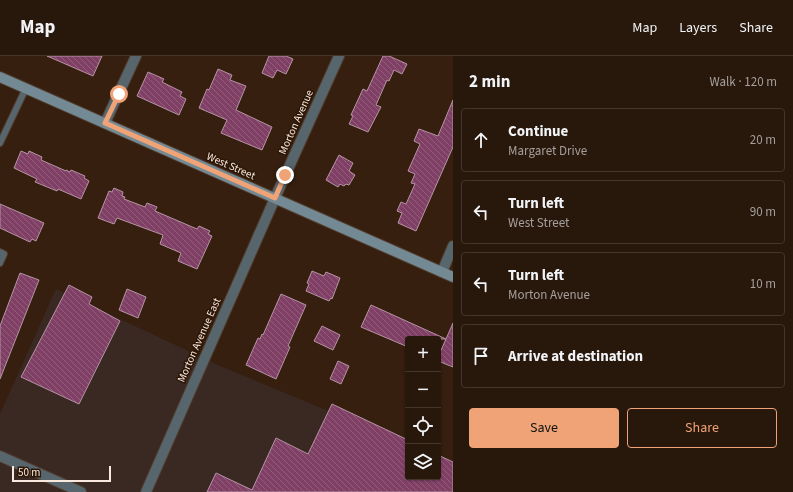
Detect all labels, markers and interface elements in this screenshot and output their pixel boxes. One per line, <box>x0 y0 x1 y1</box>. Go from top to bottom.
text: Map <box>20 14 55 41</box>
text: Map <box>632 18 657 38</box>
text: Layers <box>679 18 717 38</box>
text: Share <box>739 18 773 38</box>
text: 2 min <box>469 70 510 94</box>
text: Walk · 120 m <box>709 73 777 91</box>
route start <box>110 85 128 103</box>
street label: Morton Avenue <box>275 87 317 157</box>
text: Continue <box>508 121 568 142</box>
icon: ahead <box>470 129 492 151</box>
text: 20 m <box>750 131 776 149</box>
text: Margaret Drive <box>508 142 587 160</box>
street label: West Street <box>204 149 258 184</box>
route end <box>276 166 294 184</box>
text: Turn left <box>508 193 564 214</box>
icon: left <box>470 201 492 223</box>
text: 90 m <box>750 203 776 221</box>
text: West Street <box>508 214 569 232</box>
text: Turn left <box>508 265 564 286</box>
icon: left <box>470 273 492 295</box>
text: 10 m <box>750 275 776 293</box>
text: Morton Avenue <box>508 286 590 304</box>
street label: Morton Avenue East <box>174 295 224 385</box>
map controls <box>405 336 441 480</box>
button: + <box>405 336 441 372</box>
icon: arrive <box>470 345 492 367</box>
text: Arrive at destination <box>508 346 643 367</box>
button: − <box>405 372 441 408</box>
button: locate <box>405 408 441 444</box>
button: Save <box>469 408 619 448</box>
button: Share <box>627 408 777 448</box>
button: layers <box>405 444 441 480</box>
scale bar <box>12 464 111 483</box>
text: 50 m <box>18 465 40 480</box>

